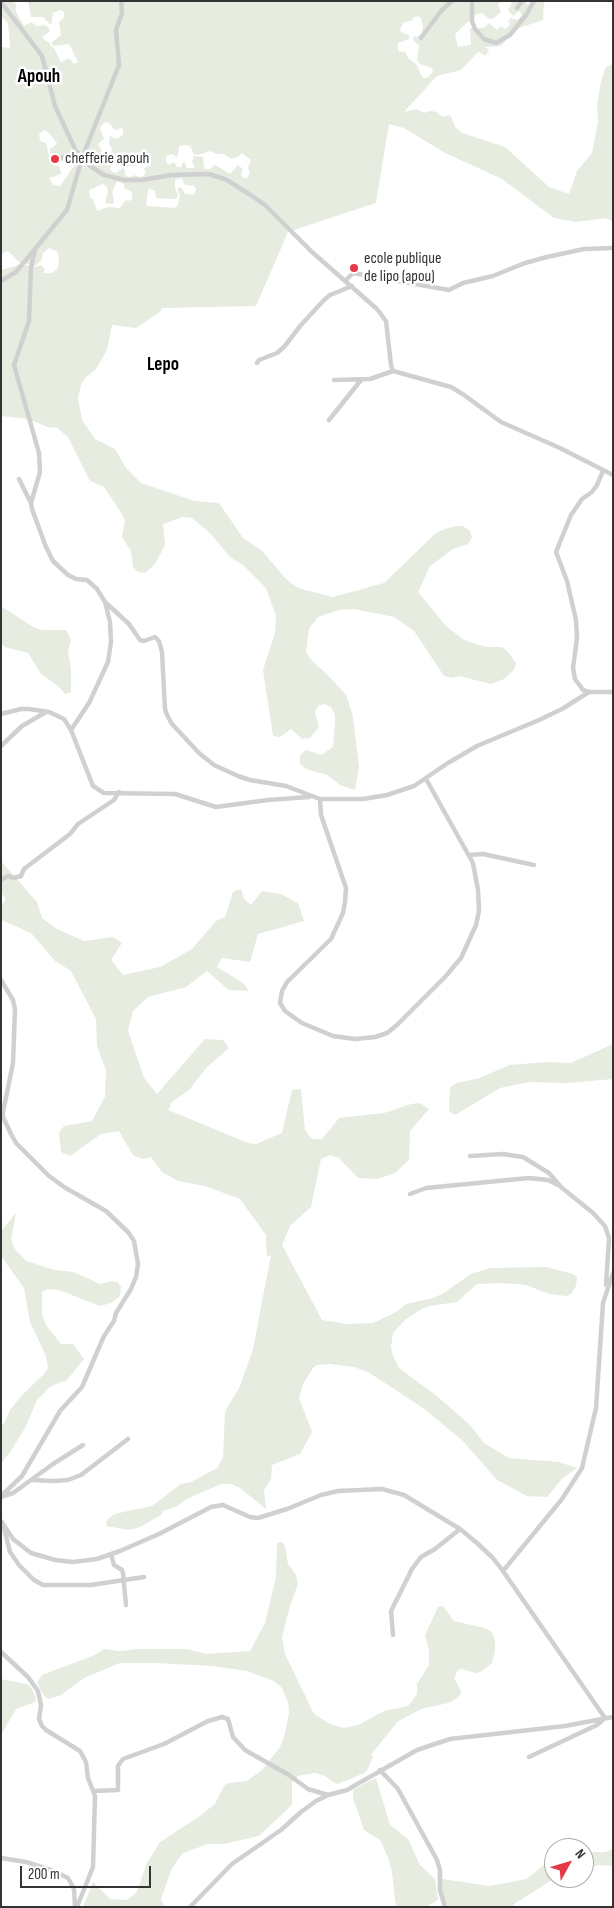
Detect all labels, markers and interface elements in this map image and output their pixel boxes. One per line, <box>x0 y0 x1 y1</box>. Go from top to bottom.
district label: Apouh <box>18 66 60 88</box>
place label: chefferie apouh <box>65 149 149 169</box>
marker: chefferie apouh <box>49 153 61 165</box>
place label: ecole publique de lipo (apou) <box>364 249 441 287</box>
marker: ecole publique de lipo (apou) <box>348 262 360 274</box>
district label: Lepo <box>147 354 179 376</box>
north arrow <box>544 1838 594 1888</box>
text: N <box>571 1846 589 1862</box>
scale bar <box>22 1856 154 1888</box>
text: 200 m <box>28 1865 60 1884</box>

